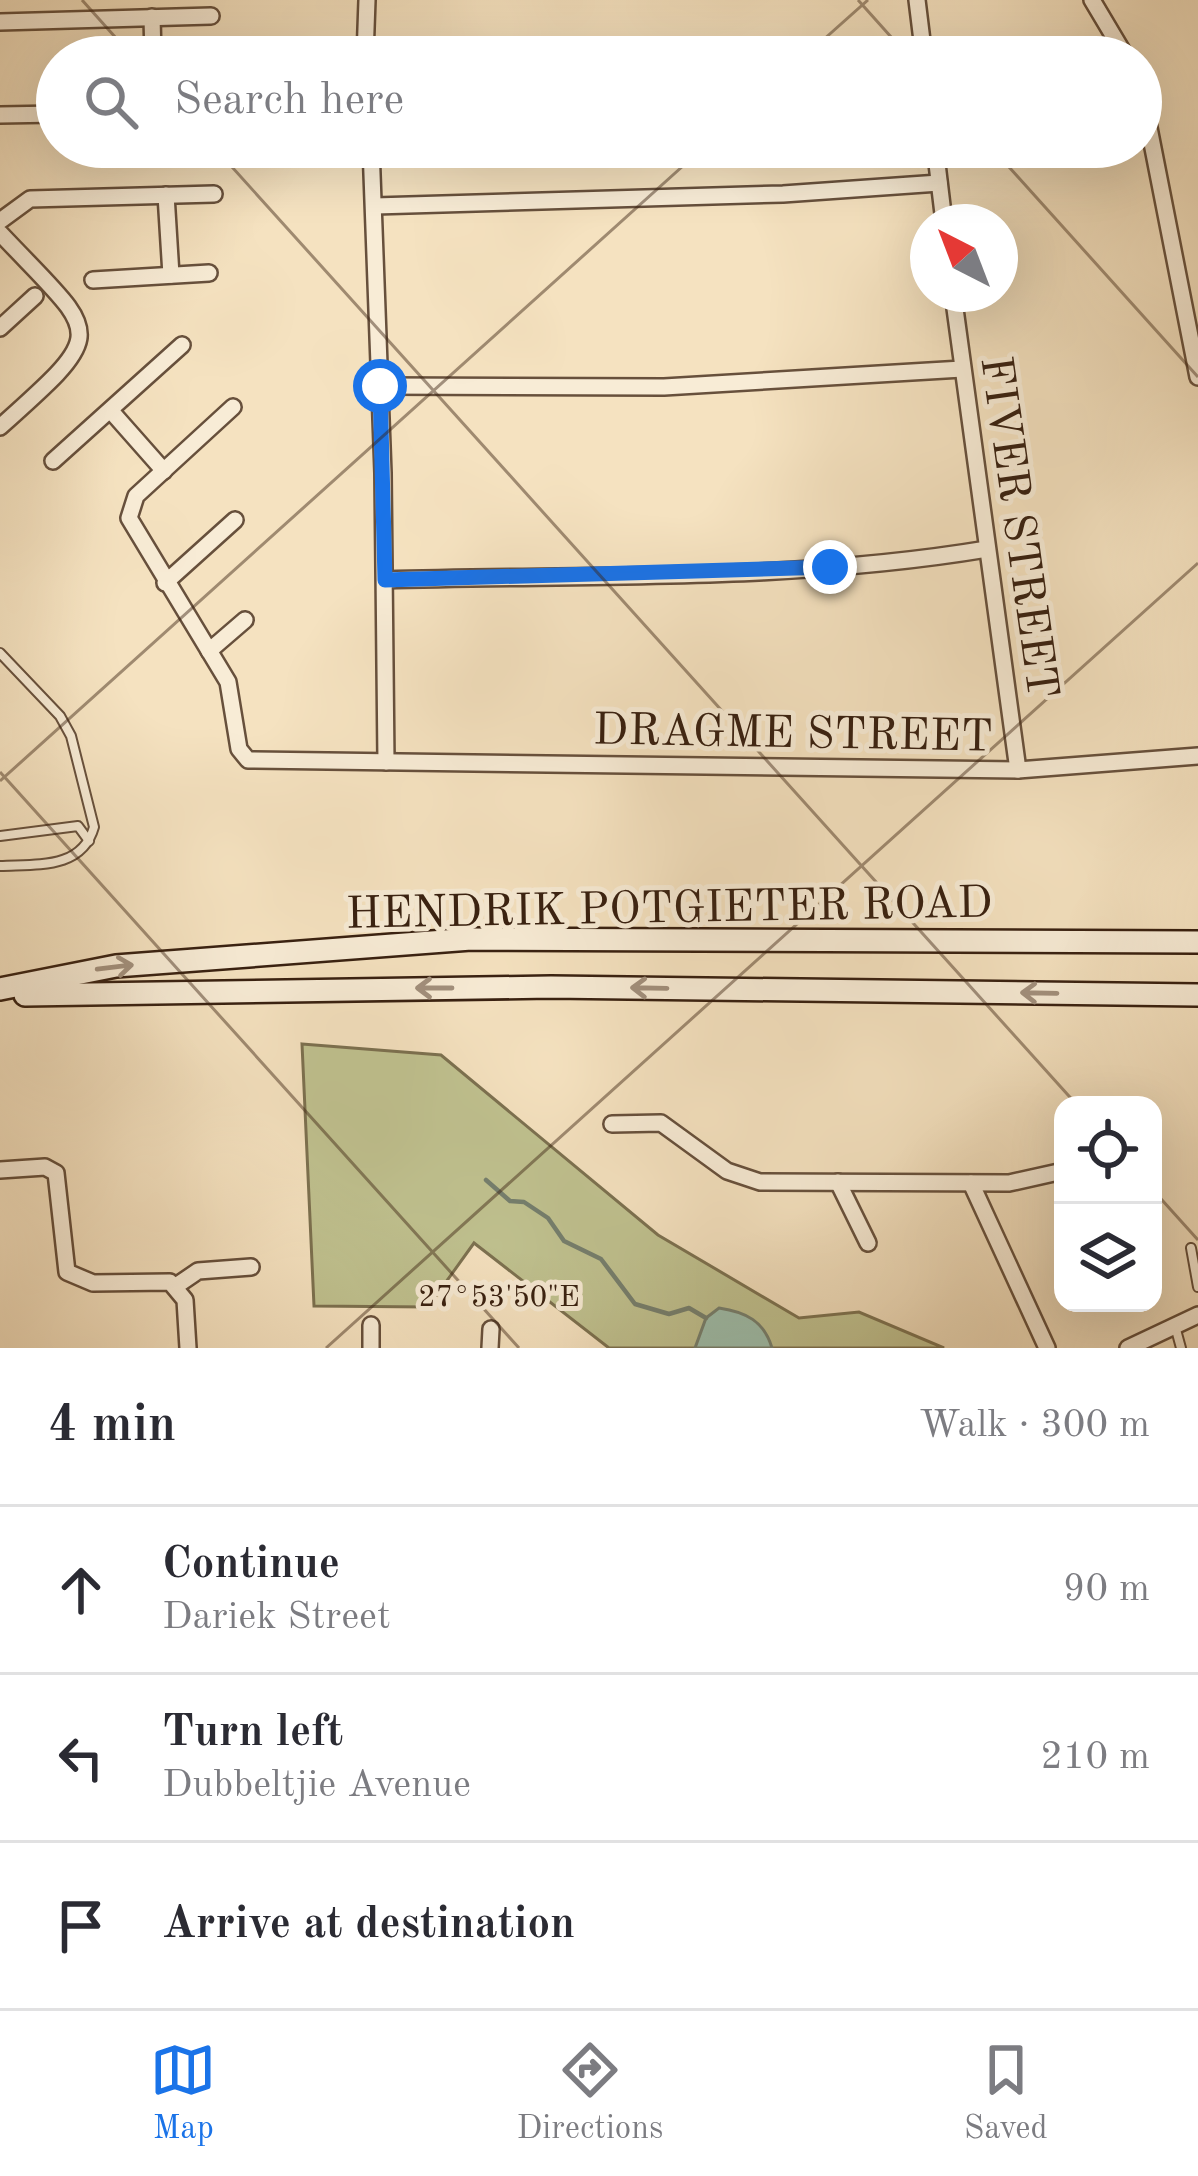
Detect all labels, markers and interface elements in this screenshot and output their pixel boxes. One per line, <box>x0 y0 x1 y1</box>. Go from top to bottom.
search box <box>36 36 1162 168</box>
icon: search <box>78 69 144 135</box>
text: Search here <box>174 79 404 124</box>
north arrow <box>910 204 1018 312</box>
street label: FIVER STREET <box>970 354 1063 702</box>
route start <box>353 359 407 413</box>
route end <box>803 540 857 594</box>
street label: DRAGME STREET <box>593 710 993 761</box>
street label: HENDRIK POTGIETER ROAD <box>345 882 993 939</box>
one-way arrow <box>95 956 134 978</box>
one-way arrow <box>415 976 454 999</box>
one-way arrow <box>630 977 669 999</box>
one-way arrow <box>1020 982 1059 1004</box>
map controls <box>1054 1096 1162 1312</box>
button: locate <box>1054 1096 1162 1204</box>
button: layers <box>1054 1204 1162 1312</box>
text: 27°53'50"E <box>418 1283 580 1313</box>
text: 4 min <box>48 1401 176 1452</box>
text: Walk · 300 m <box>919 1406 1150 1445</box>
text: Continue <box>162 1543 340 1588</box>
icon: ahead <box>48 1557 114 1623</box>
text: 90 m <box>1063 1570 1150 1609</box>
text: Dariek Street <box>162 1598 391 1637</box>
text: Turn left <box>162 1711 343 1756</box>
icon: left <box>48 1725 114 1791</box>
text: 210 m <box>1040 1738 1150 1777</box>
text: Dubbeltjie Avenue <box>162 1766 471 1805</box>
icon: arrive <box>48 1893 114 1959</box>
text: Arrive at destination <box>162 1903 575 1948</box>
tab: Map <box>150 2037 216 2150</box>
tab: Directions <box>517 2037 663 2150</box>
tab: Saved <box>964 2037 1048 2150</box>

